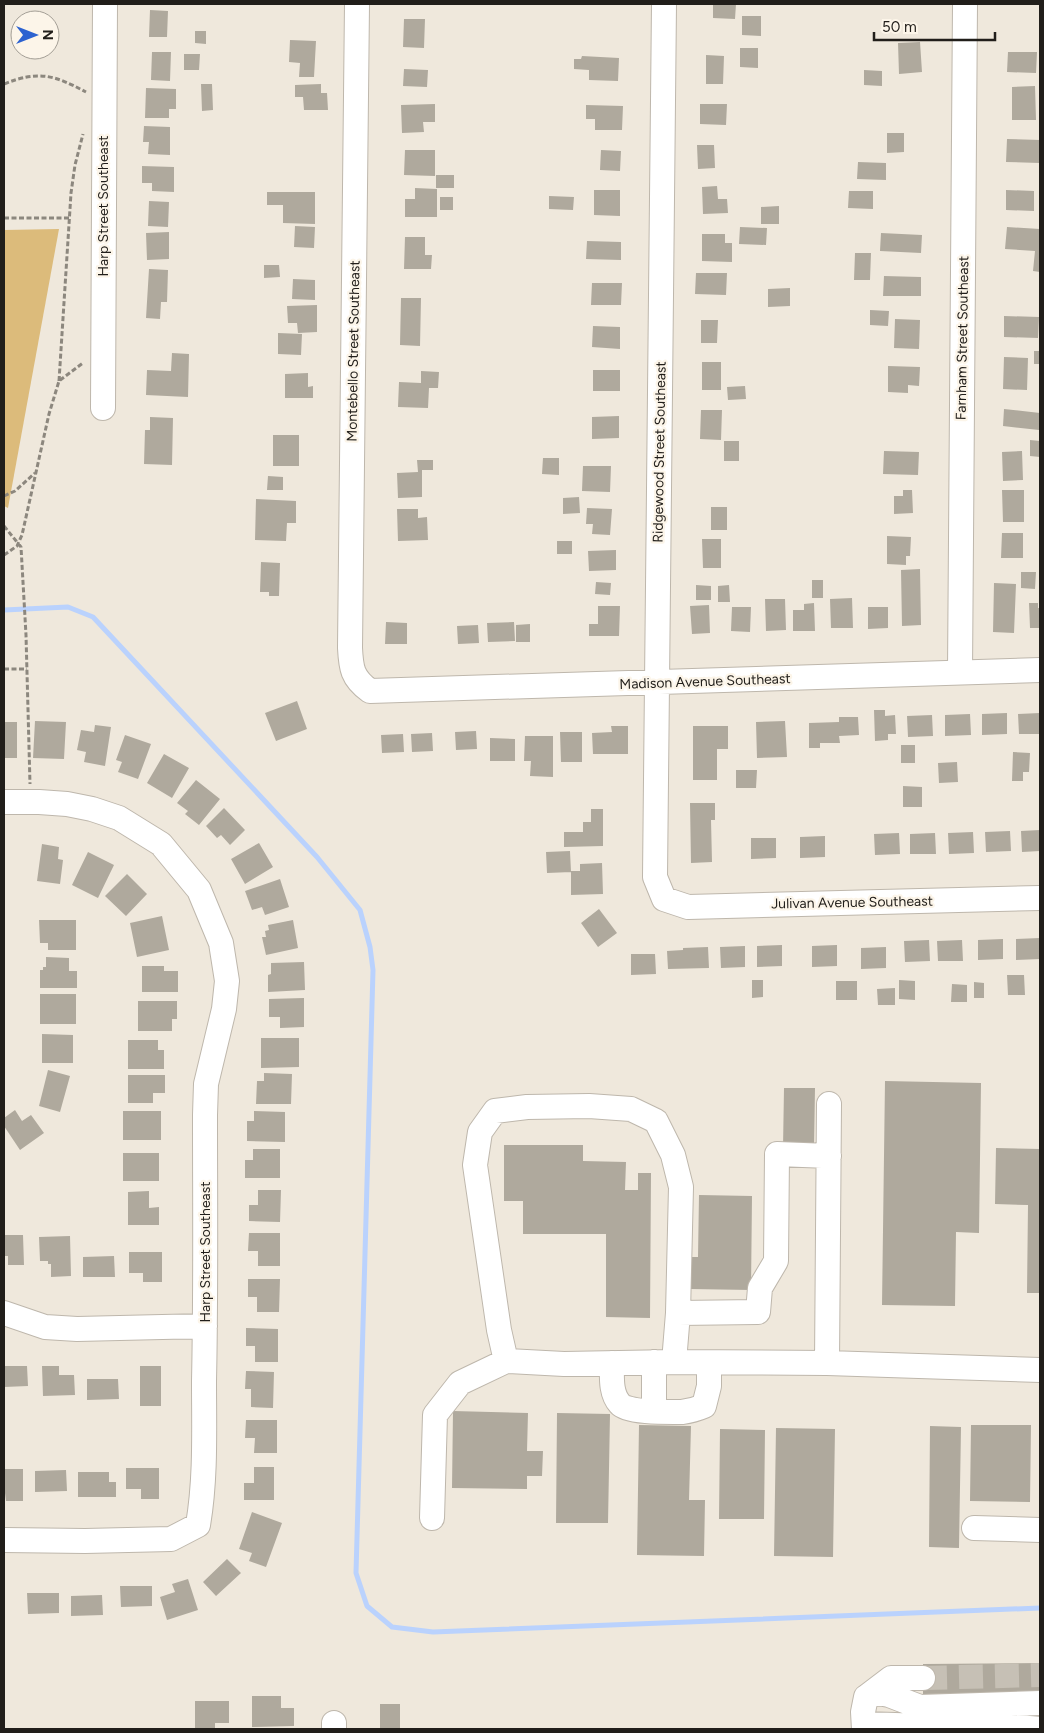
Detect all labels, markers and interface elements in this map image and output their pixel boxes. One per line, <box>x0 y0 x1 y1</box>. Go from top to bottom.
north arrow <box>10 10 60 60</box>
scale bar <box>874 10 995 42</box>
text: 50 m <box>882 18 917 36</box>
text: N <box>39 30 56 40</box>
street label: Harp Street Southeast <box>95 135 112 277</box>
street label: Farnham Street Southeast <box>953 256 972 420</box>
street label: Montebello Street Southeast <box>343 260 364 442</box>
street label: Ridgewood Street Southeast <box>649 361 670 543</box>
street label: Madison Avenue Southeast <box>619 670 791 693</box>
street label: Julivan Avenue Southeast <box>771 893 933 912</box>
street label: Harp Street Southeast <box>197 1181 214 1323</box>

